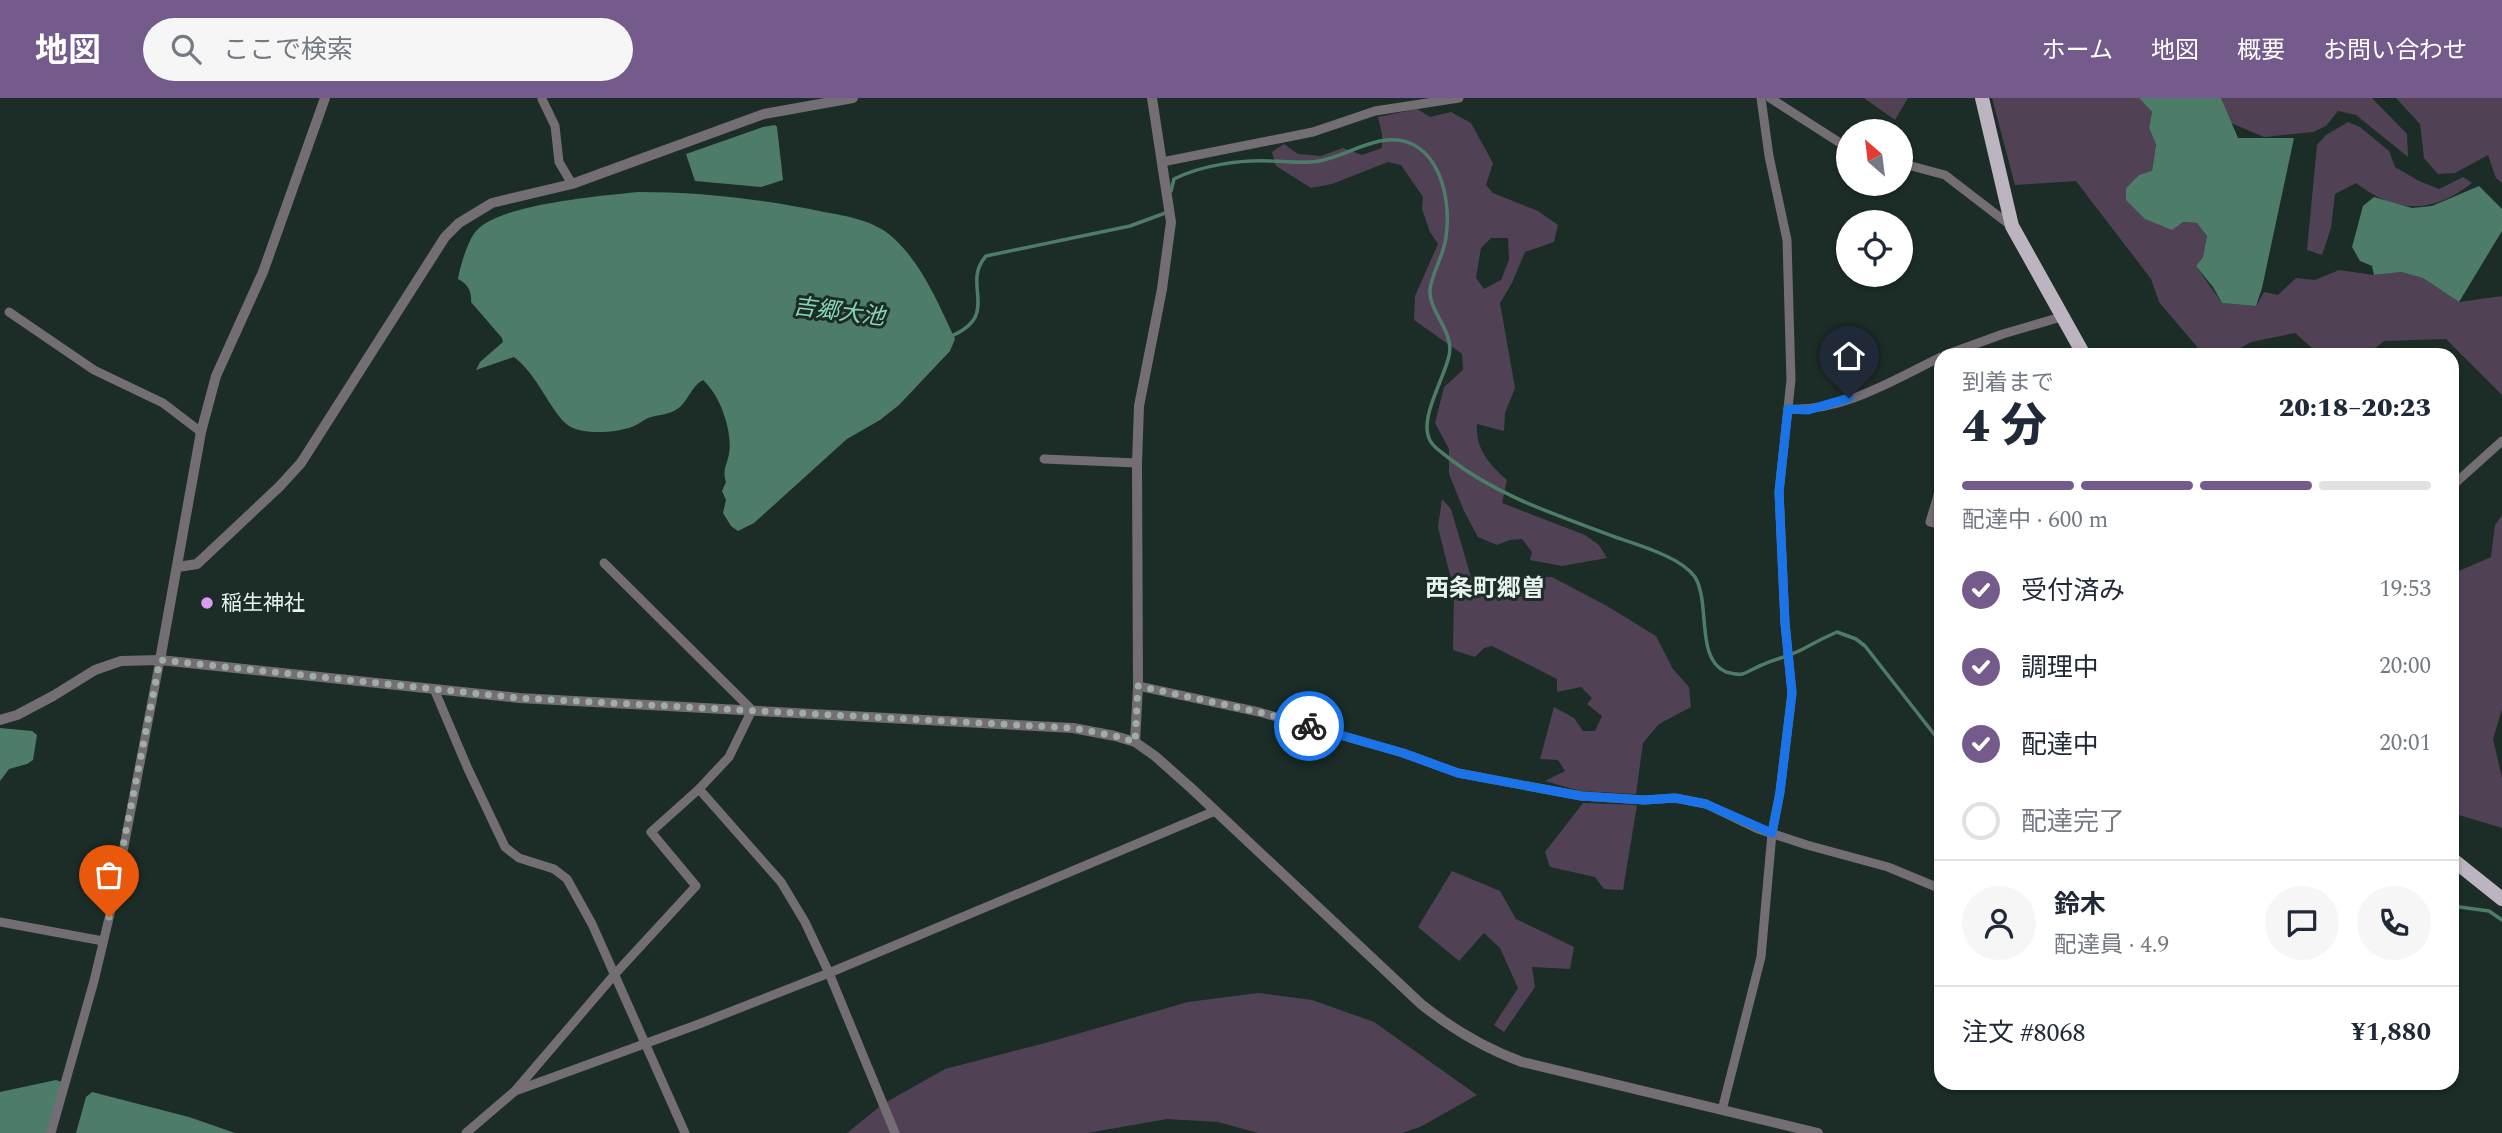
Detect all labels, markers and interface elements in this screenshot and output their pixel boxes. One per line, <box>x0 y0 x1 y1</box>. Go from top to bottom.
search box <box>143 18 633 81</box>
text: 地図 <box>35 26 101 76</box>
icon: search <box>167 30 205 68</box>
text: ここで検索 <box>223 30 353 70</box>
text: ホーム <box>2042 33 2113 69</box>
text: 地図 <box>2151 33 2199 69</box>
text: 概要 <box>2237 33 2285 69</box>
text: お問い合わせ <box>2323 33 2467 69</box>
north arrow <box>1836 119 1913 196</box>
map controls <box>1836 119 1913 287</box>
button: locate <box>1836 210 1913 287</box>
water label: 吉郷大池 <box>791 290 889 336</box>
pin <box>1819 326 1879 398</box>
icon: home <box>1830 337 1868 375</box>
text: 到着まで <box>1962 366 2054 401</box>
text: 20:18–20:23 <box>2279 388 2431 428</box>
text: 4 分 <box>1962 392 2047 462</box>
text: 配達中 · 600 m <box>1962 503 2108 538</box>
district label: 西条町郷曽 <box>1425 571 1545 607</box>
icon: check <box>1962 571 2000 609</box>
text: 受付済み <box>2021 571 2125 611</box>
text: 19:53 <box>2379 572 2431 607</box>
place label: 稲生神社 <box>221 588 305 620</box>
marker: 稲生神社 <box>199 595 215 611</box>
icon: check <box>1962 648 2000 686</box>
text: 調理中 <box>2021 648 2099 688</box>
text: 20:00 <box>2379 649 2431 684</box>
courier <box>1274 691 1344 761</box>
icon: bike <box>1290 707 1328 745</box>
icon: check <box>1962 725 2000 763</box>
text: 配達中 <box>2021 725 2099 765</box>
text: 20:01 <box>2379 726 2431 761</box>
text: 配達完了 <box>2021 802 2125 842</box>
pin <box>79 845 139 917</box>
icon: bag <box>90 856 128 894</box>
text: 鈴木 <box>2054 885 2106 925</box>
button: person <box>1962 886 2036 960</box>
button: chat <box>2265 886 2339 960</box>
button: phone <box>2357 886 2431 960</box>
text: 配達員 · 4.9 <box>2054 928 2169 963</box>
text: ¥1,880 <box>2351 1012 2431 1052</box>
text: 注文 #8068 <box>1962 1013 2086 1053</box>

